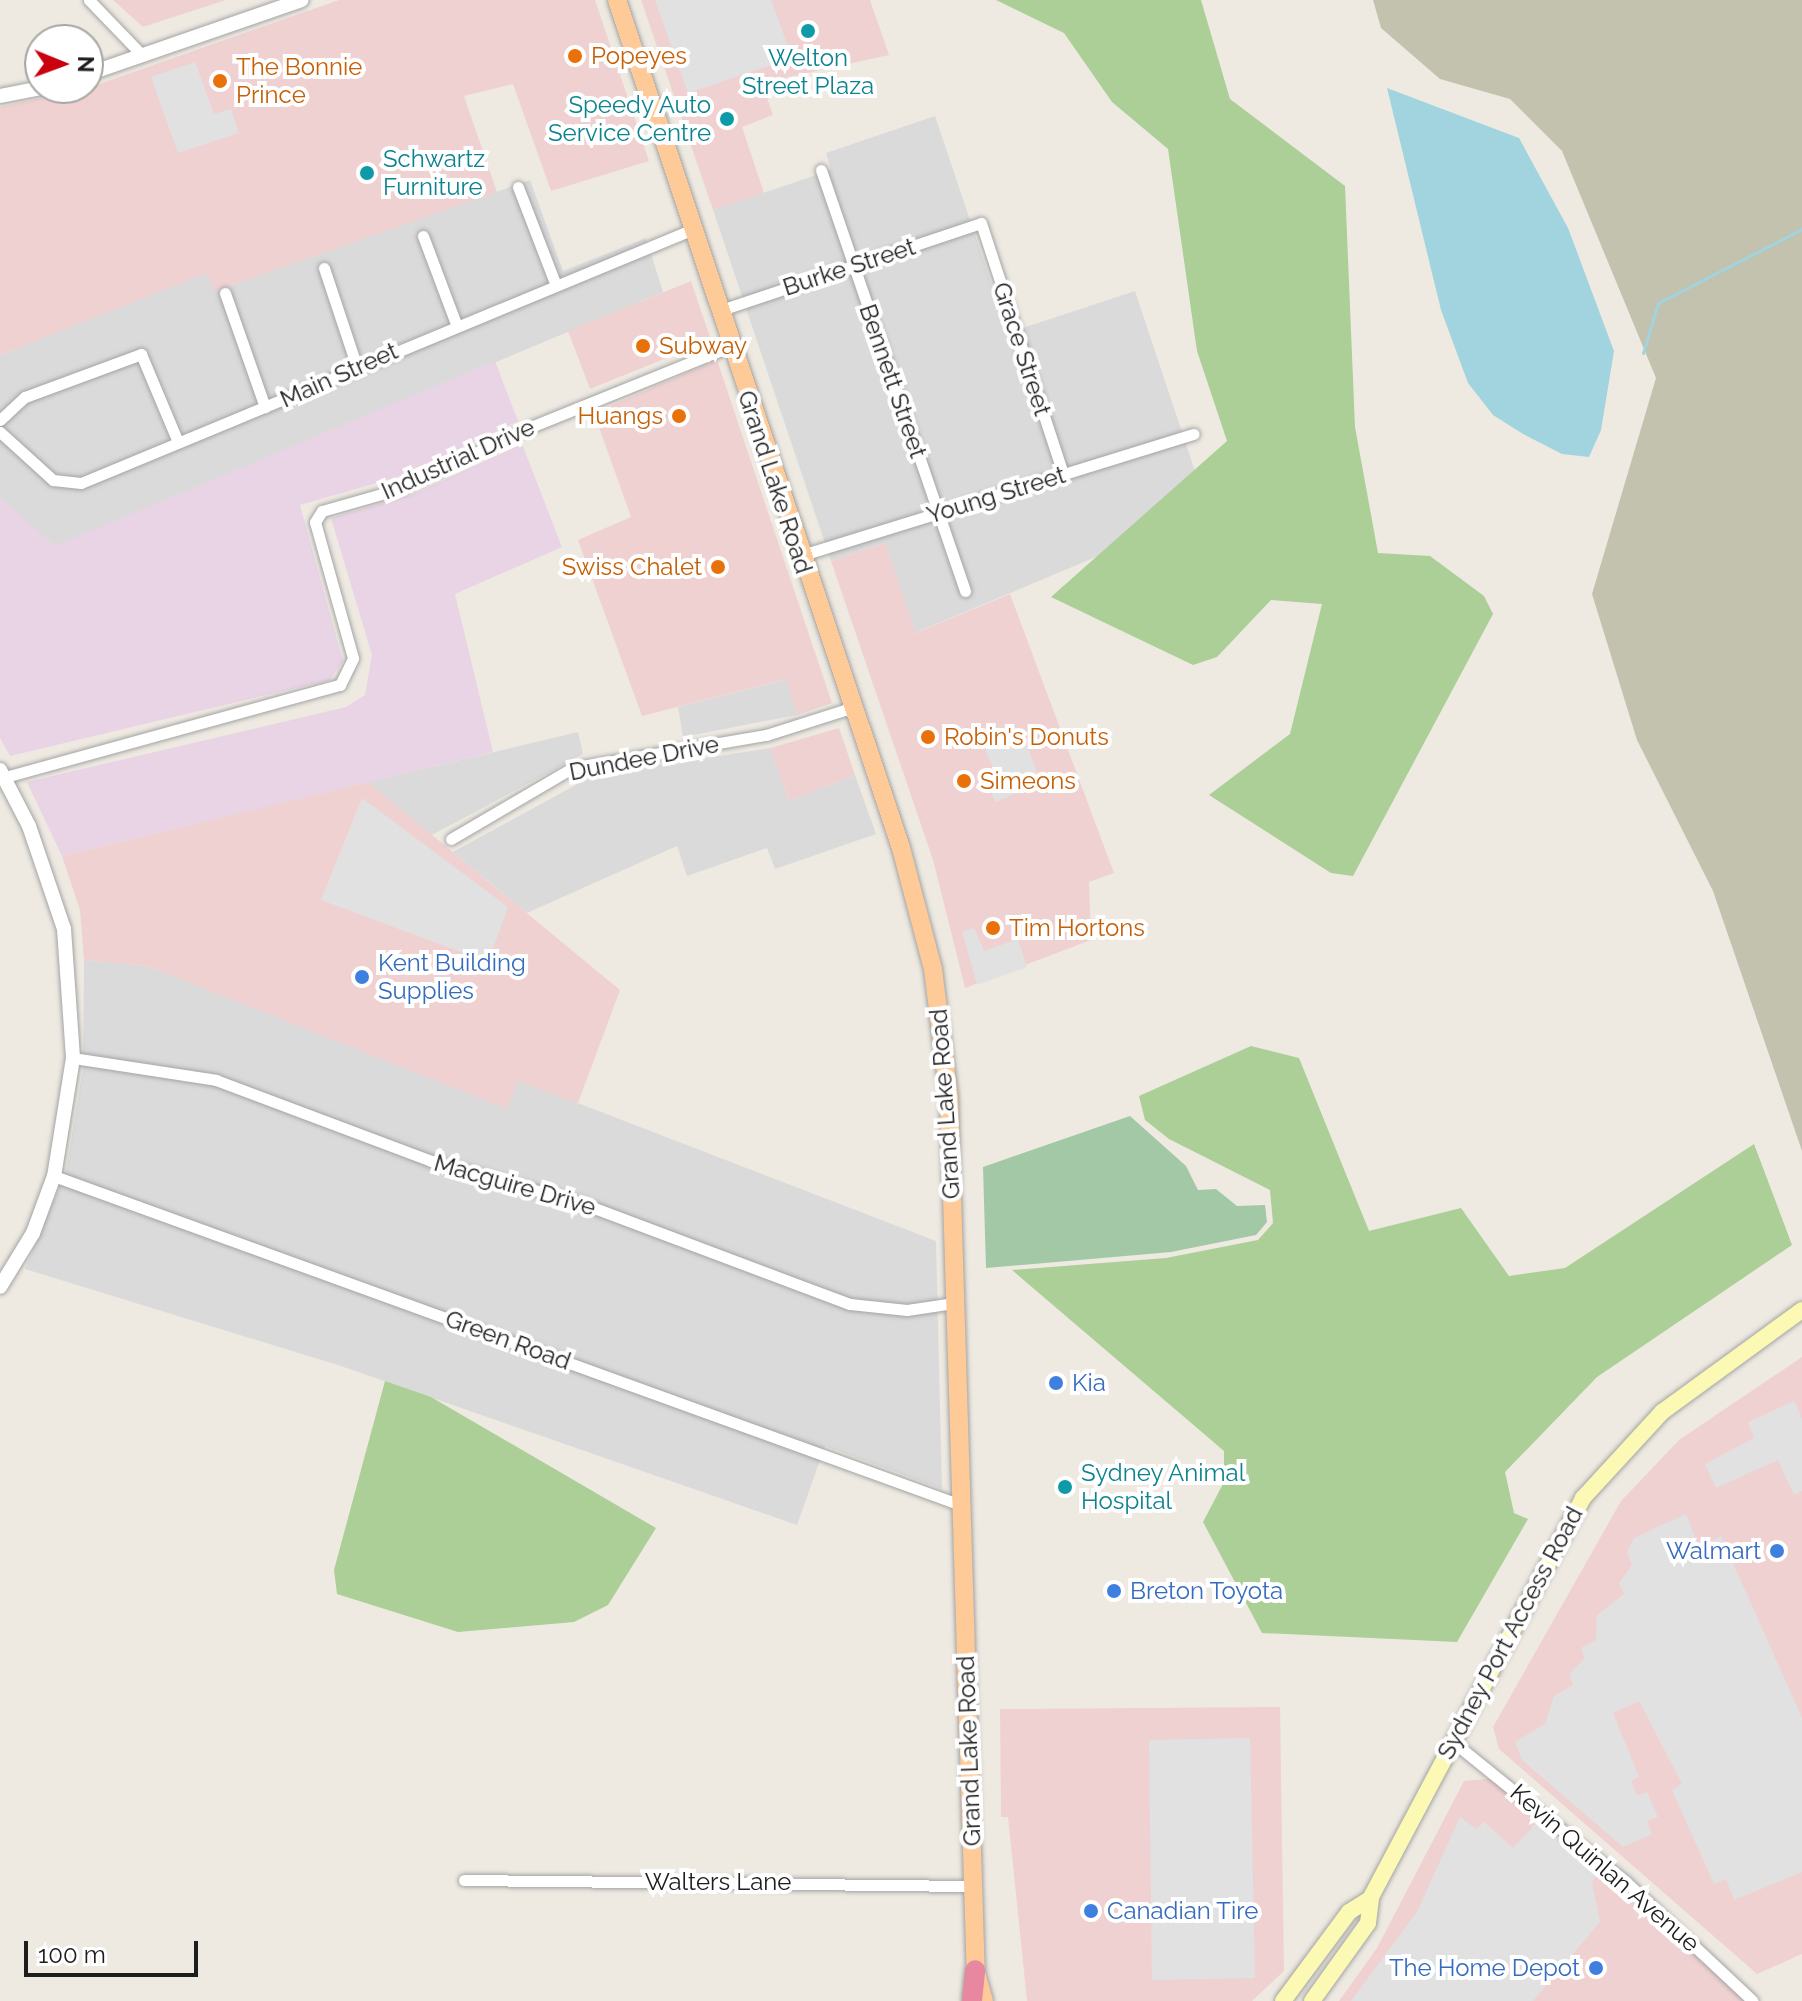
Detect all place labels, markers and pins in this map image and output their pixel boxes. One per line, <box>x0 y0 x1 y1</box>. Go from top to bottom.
marker: Welton Street Plaza <box>799 22 817 40</box>
place label: Popeyes <box>591 42 687 70</box>
place label: Welton Street Plaza <box>742 44 874 100</box>
marker: Popeyes <box>566 47 584 65</box>
place label: The Bonnie Prince <box>236 53 362 109</box>
marker: The Bonnie Prince <box>211 72 229 90</box>
place label: Speedy Auto Service Centre <box>548 91 711 147</box>
marker: Speedy Auto Service Centre <box>718 110 736 128</box>
place label: Schwartz Furniture <box>383 145 485 201</box>
marker: Schwartz Furniture <box>358 164 376 182</box>
place label: Subway <box>659 332 747 360</box>
marker: Subway <box>634 337 652 355</box>
place label: Huangs <box>578 402 663 430</box>
marker: Huangs <box>670 407 688 425</box>
place label: Swiss Chalet <box>562 553 702 581</box>
marker: Swiss Chalet <box>709 558 727 576</box>
place label: Robin's Donuts <box>944 723 1109 751</box>
marker: Robin's Donuts <box>919 728 937 746</box>
place label: Simeons <box>980 767 1076 795</box>
marker: Simeons <box>955 772 973 790</box>
place label: Tim Hortons <box>1009 914 1145 942</box>
marker: Tim Hortons <box>984 919 1002 937</box>
place label: Kent Building Supplies <box>378 949 526 1005</box>
marker: Kent Building Supplies <box>353 968 371 986</box>
place label: Kia <box>1072 1369 1106 1397</box>
marker: Kia <box>1047 1374 1065 1392</box>
place label: Sydney Animal Hospital <box>1081 1459 1247 1515</box>
marker: Sydney Animal Hospital <box>1056 1478 1074 1496</box>
place label: Walmart <box>1666 1537 1761 1565</box>
marker: Walmart <box>1768 1542 1786 1560</box>
place label: Breton Toyota <box>1130 1577 1284 1605</box>
marker: Breton Toyota <box>1105 1582 1123 1600</box>
place label: Canadian Tire <box>1107 1897 1259 1925</box>
marker: Canadian Tire <box>1082 1902 1100 1920</box>
place label: The Home Depot <box>1389 1954 1580 1982</box>
marker: The Home Depot <box>1587 1959 1605 1977</box>

